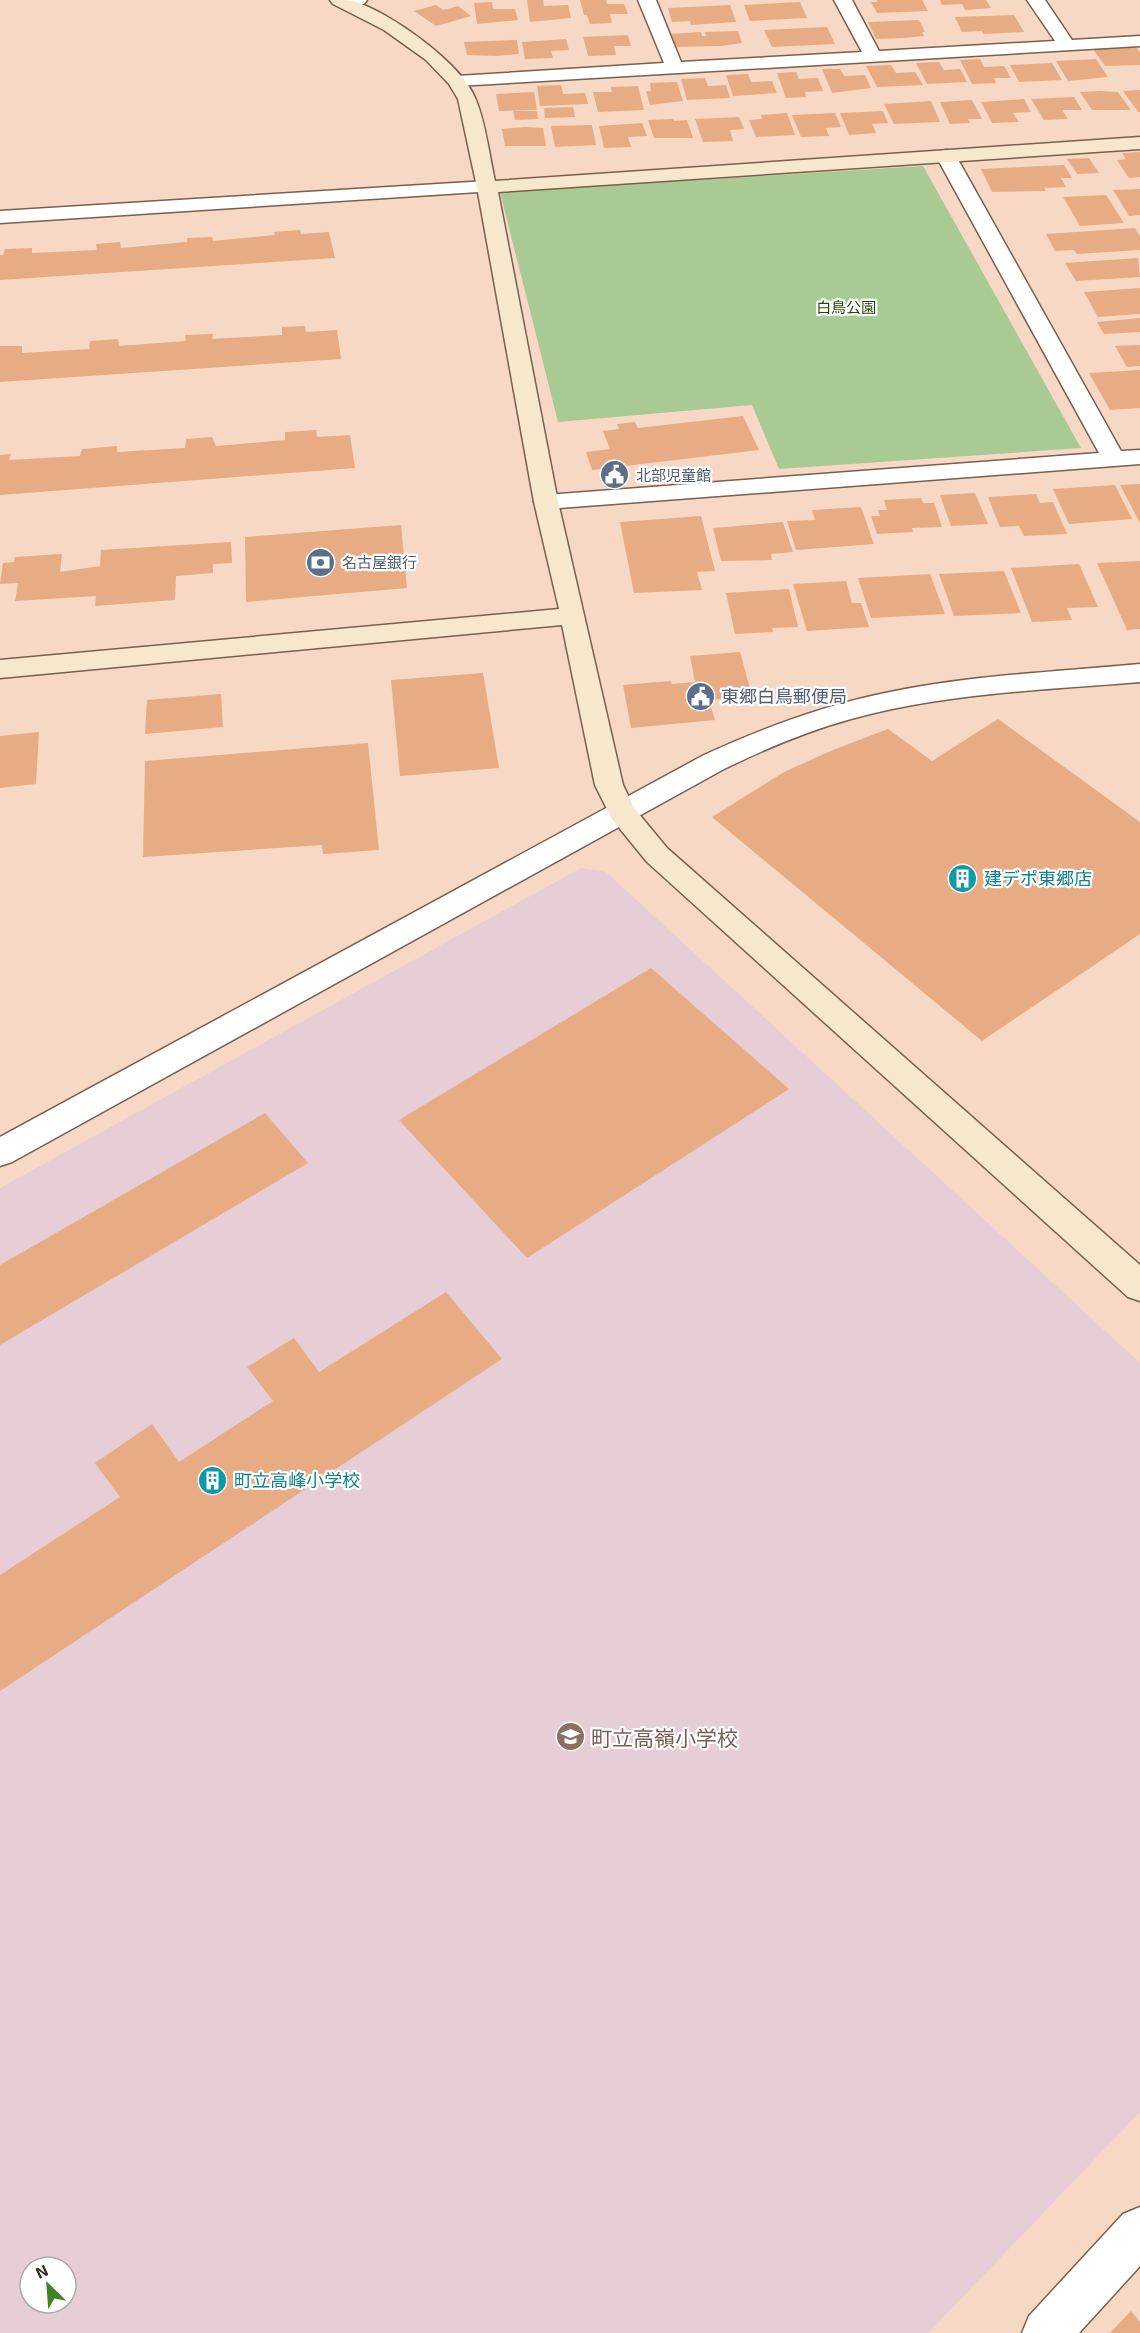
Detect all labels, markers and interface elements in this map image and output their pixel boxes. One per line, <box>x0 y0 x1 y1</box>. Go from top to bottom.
park label: 白鳥公園 <box>816 298 876 316</box>
public building icon: 北部児童館 <box>599 459 631 491</box>
place label: 北部児童館 <box>636 466 711 484</box>
bank icon: 名古屋銀行 <box>305 546 337 578</box>
place label: 名古屋銀行 <box>342 553 417 571</box>
public building icon: 東郷白鳥郵便局 <box>684 680 716 712</box>
place label: 東郷白鳥郵便局 <box>721 685 847 707</box>
building icon: 建デポ東郷店 <box>947 862 979 894</box>
place label: 建デポ東郷店 <box>984 867 1092 889</box>
building icon: 町立高峰小学校 <box>197 1464 229 1496</box>
place label: 町立高峰小学校 <box>234 1469 360 1491</box>
school or university icon: 町立高嶺小学校 <box>554 1721 586 1753</box>
place label: 町立高嶺小学校 <box>591 1725 738 1750</box>
north arrow <box>18 2255 78 2315</box>
text: N <box>32 2260 51 2282</box>

